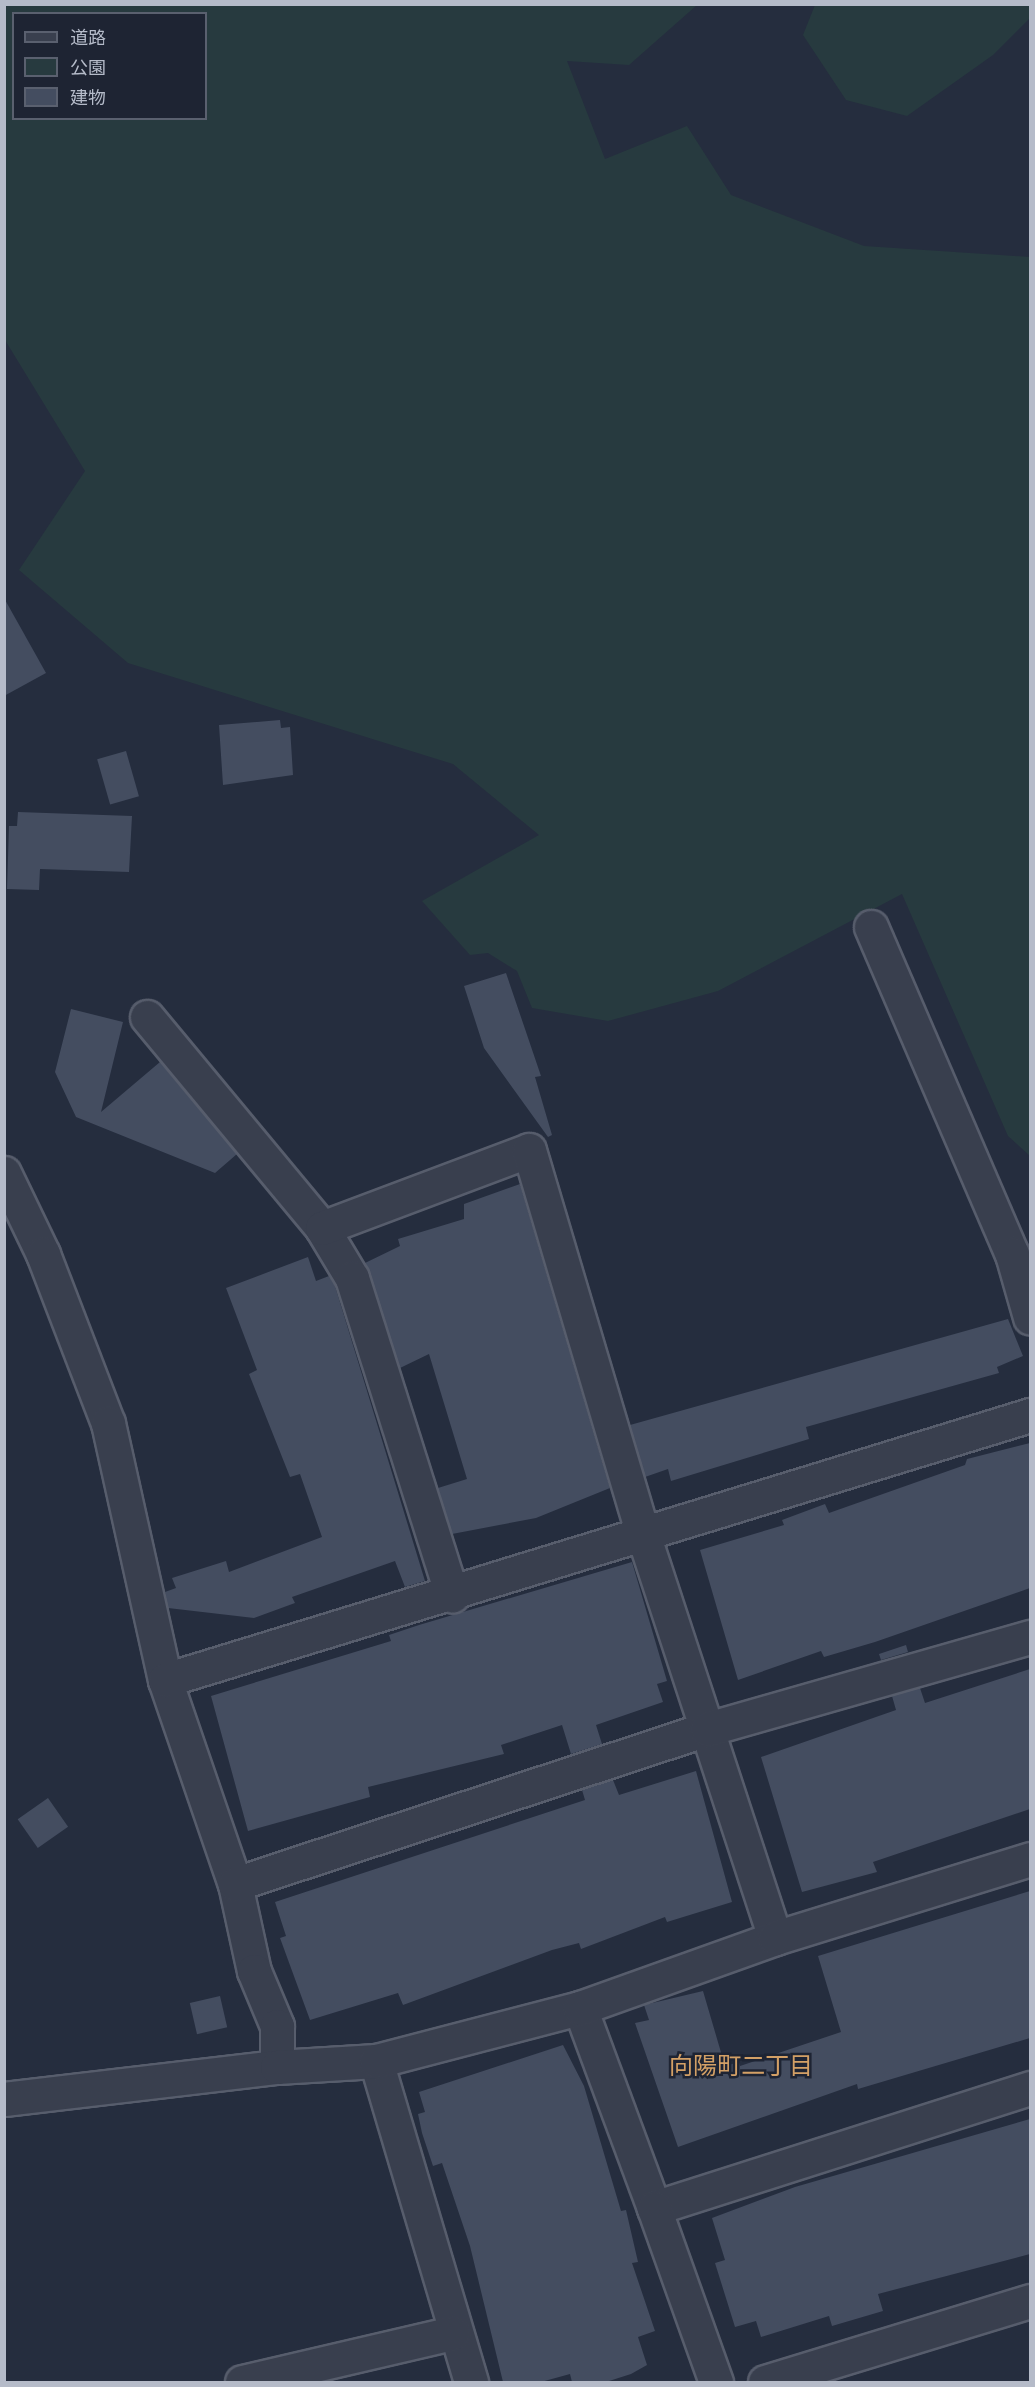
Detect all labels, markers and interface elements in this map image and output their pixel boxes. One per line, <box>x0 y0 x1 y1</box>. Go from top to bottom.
legend <box>12 12 207 120</box>
text: 道路 <box>70 25 106 51</box>
text: 公園 <box>70 55 106 81</box>
text: 建物 <box>70 85 106 111</box>
district label: 向陽町二丁目 <box>669 2052 813 2080</box>

